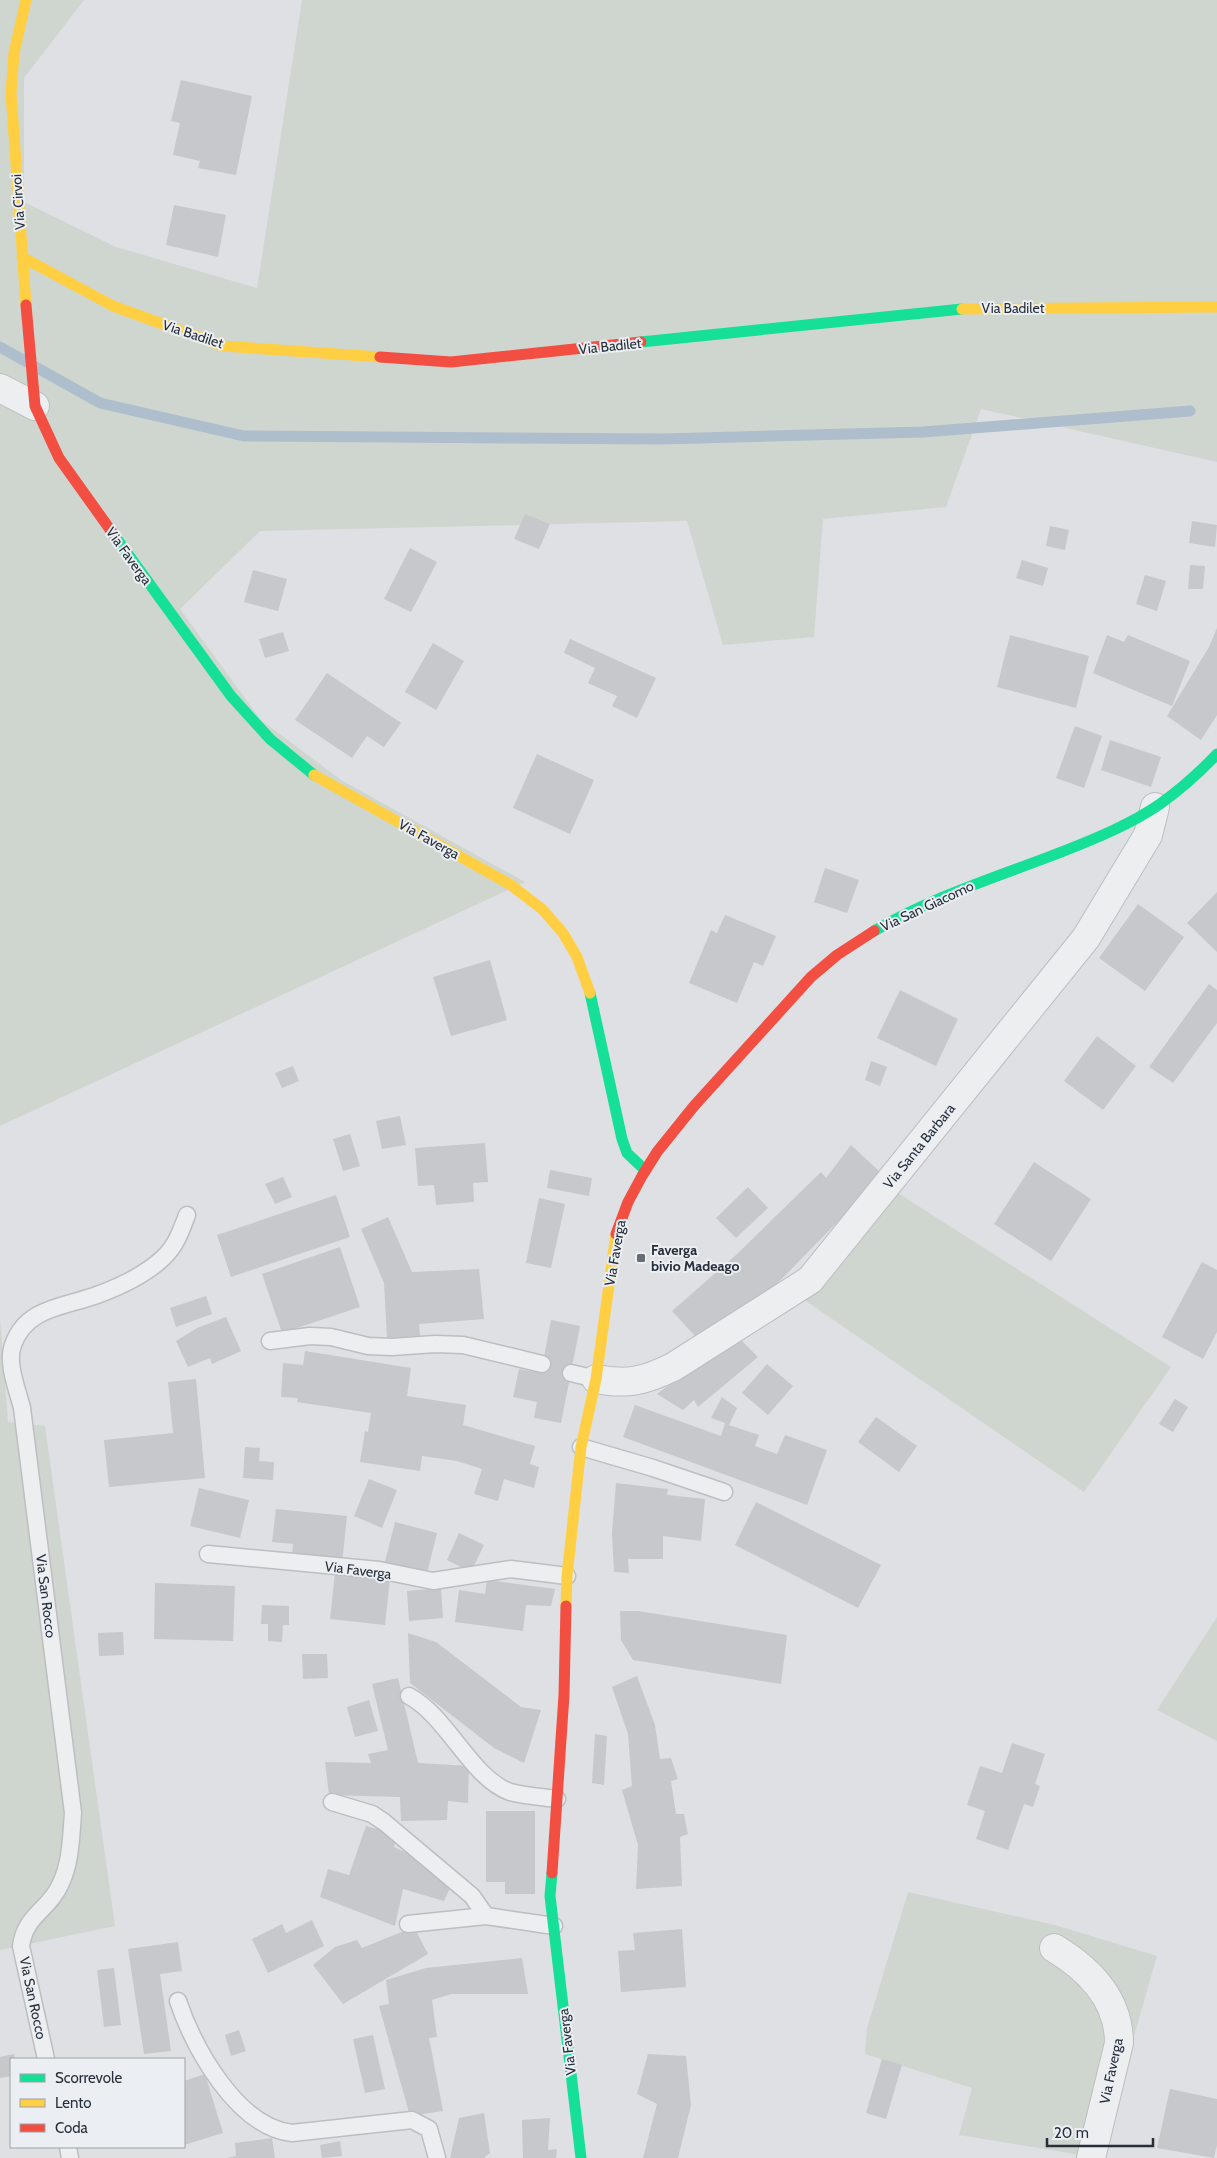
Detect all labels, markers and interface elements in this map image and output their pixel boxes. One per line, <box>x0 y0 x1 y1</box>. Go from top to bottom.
street label: Via Cirvoi <box>7 173 29 230</box>
street label: Via Badilet <box>982 299 1045 317</box>
street label: Via Badilet <box>160 316 226 352</box>
street label: Via Badilet <box>578 334 643 358</box>
street label: Via Faverga <box>102 524 156 589</box>
street label: Via Faverga <box>395 815 463 863</box>
street label: Via San Giacomo <box>878 876 977 935</box>
street label: Via Santa Barbara <box>879 1100 959 1192</box>
street label: Via Faverga <box>600 1218 630 1288</box>
place label: Faverga bivio Madeago <box>651 1241 739 1275</box>
marker: Faverga bivio Madeago <box>635 1252 647 1264</box>
street label: Via San Rocco <box>32 1553 60 1639</box>
street label: Via Faverga <box>324 1557 393 1583</box>
street label: Via San Rocco <box>15 1955 51 2041</box>
street label: Via Faverga <box>554 2007 580 2076</box>
street label: Via Faverga <box>1095 2036 1127 2106</box>
legend <box>10 2058 185 2148</box>
text: Scorrevole <box>55 2069 123 2087</box>
text: Lento <box>55 2094 92 2112</box>
scale bar <box>1047 2116 1153 2148</box>
text: Coda <box>55 2119 89 2137</box>
text: 20 m <box>1054 2124 1089 2142</box>

